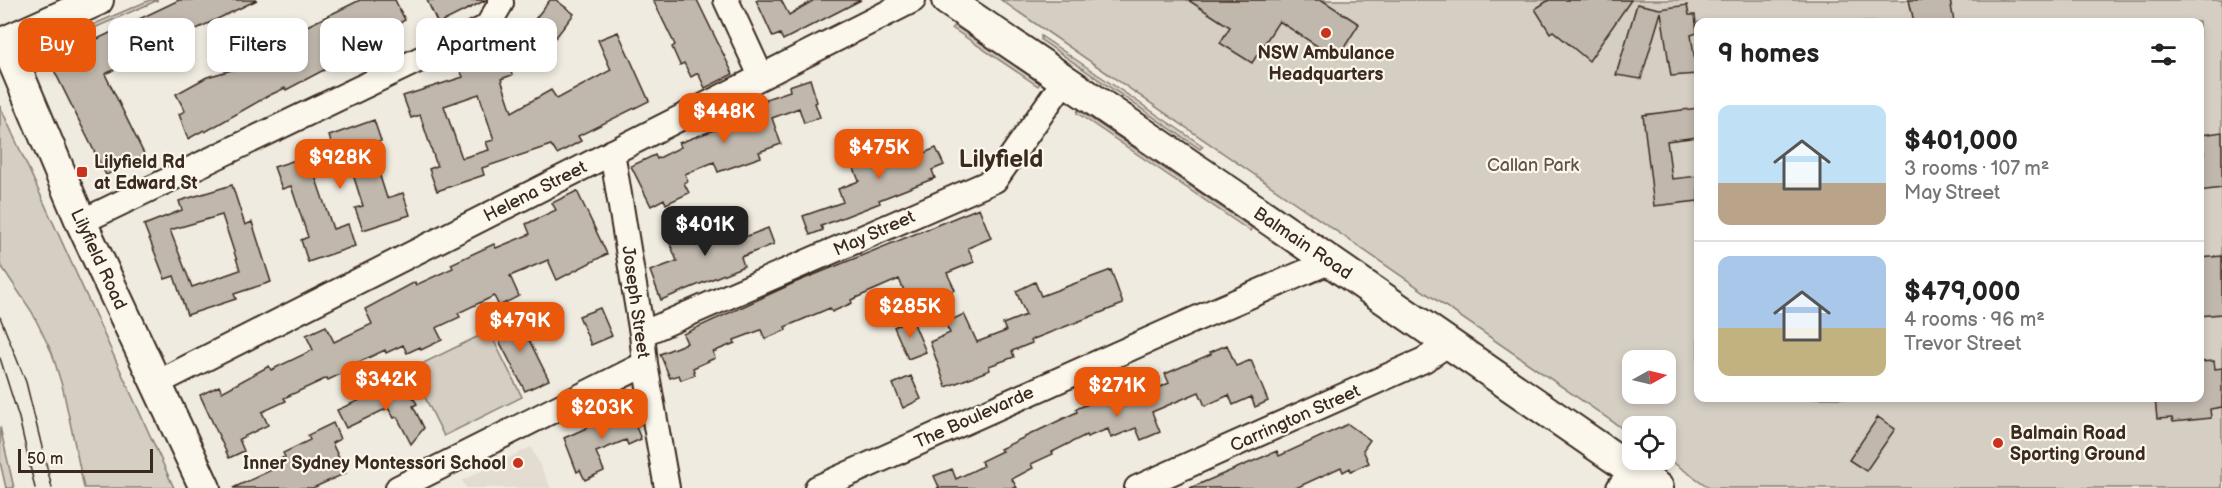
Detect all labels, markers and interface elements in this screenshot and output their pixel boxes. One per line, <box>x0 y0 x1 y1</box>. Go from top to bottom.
chip: Buy <box>18 18 96 72</box>
chip: Rent <box>108 18 195 72</box>
chip: Filters <box>207 18 308 72</box>
chip: New <box>320 18 404 72</box>
chip: Apartment <box>416 18 557 72</box>
marker: NSW Ambulance Headquarters <box>1319 26 1333 40</box>
icon: filters <box>2147 38 2180 71</box>
text: 9 homes <box>1718 39 1819 70</box>
place label: NSW Ambulance Headquarters <box>1257 43 1395 85</box>
pin: $448K <box>682 93 766 144</box>
text: $448K <box>693 100 755 124</box>
text: $401,000 <box>1904 126 2018 157</box>
pin: $475K <box>837 129 921 180</box>
icon: home <box>1766 129 1838 201</box>
text: $475K <box>848 136 910 160</box>
pin: $928K <box>298 139 382 190</box>
district label: Lilyfield <box>959 145 1043 174</box>
text: $928K <box>309 146 371 170</box>
place label: Lilyfield Rd at Edward St <box>94 152 198 194</box>
park label: Callan Park <box>1487 155 1579 176</box>
street label: Helena Street <box>480 156 591 226</box>
text: 3 rooms · 107 m² <box>1904 157 2049 181</box>
marker: Lilyfield Rd at Edward St <box>75 165 89 179</box>
text: May Street <box>1904 181 2000 205</box>
street label: Balmain Road <box>1249 203 1356 284</box>
street label: Lilyfield Road <box>66 206 131 313</box>
pin: $401K <box>663 206 747 257</box>
street label: May Street <box>830 206 918 261</box>
text: $401K <box>675 213 735 237</box>
street label: Joseph Street <box>617 245 654 360</box>
text: $479,000 <box>1904 277 2020 308</box>
icon: home <box>1766 280 1838 352</box>
pin: $285K <box>868 288 952 339</box>
text: $285K <box>879 295 941 319</box>
pin: $479K <box>478 302 562 353</box>
text: 4 rooms · 96 m² <box>1904 308 2045 332</box>
text: $479K <box>489 309 551 333</box>
text: Trevor Street <box>1904 332 2021 356</box>
north arrow <box>1622 350 1676 404</box>
map controls <box>1622 350 1676 470</box>
pin: $342K <box>344 361 428 412</box>
pin: $271K <box>1075 367 1159 418</box>
text: $342K <box>355 368 417 392</box>
text: $271K <box>1088 374 1146 398</box>
street label: Carrington Street <box>1227 380 1364 457</box>
street label: The Boulevarde <box>911 382 1037 453</box>
pin: $203K <box>560 389 644 440</box>
text: $203K <box>571 396 633 420</box>
button: locate <box>1622 416 1676 470</box>
place label: Balmain Road Sporting Ground <box>2010 423 2145 465</box>
marker: Balmain Road Sporting Ground <box>1991 436 2005 450</box>
scale bar <box>18 446 153 474</box>
text: 50 m <box>27 450 63 469</box>
place label: Inner Sydney Montessori School <box>243 453 506 474</box>
marker: Inner Sydney Montessori School <box>511 456 525 470</box>

